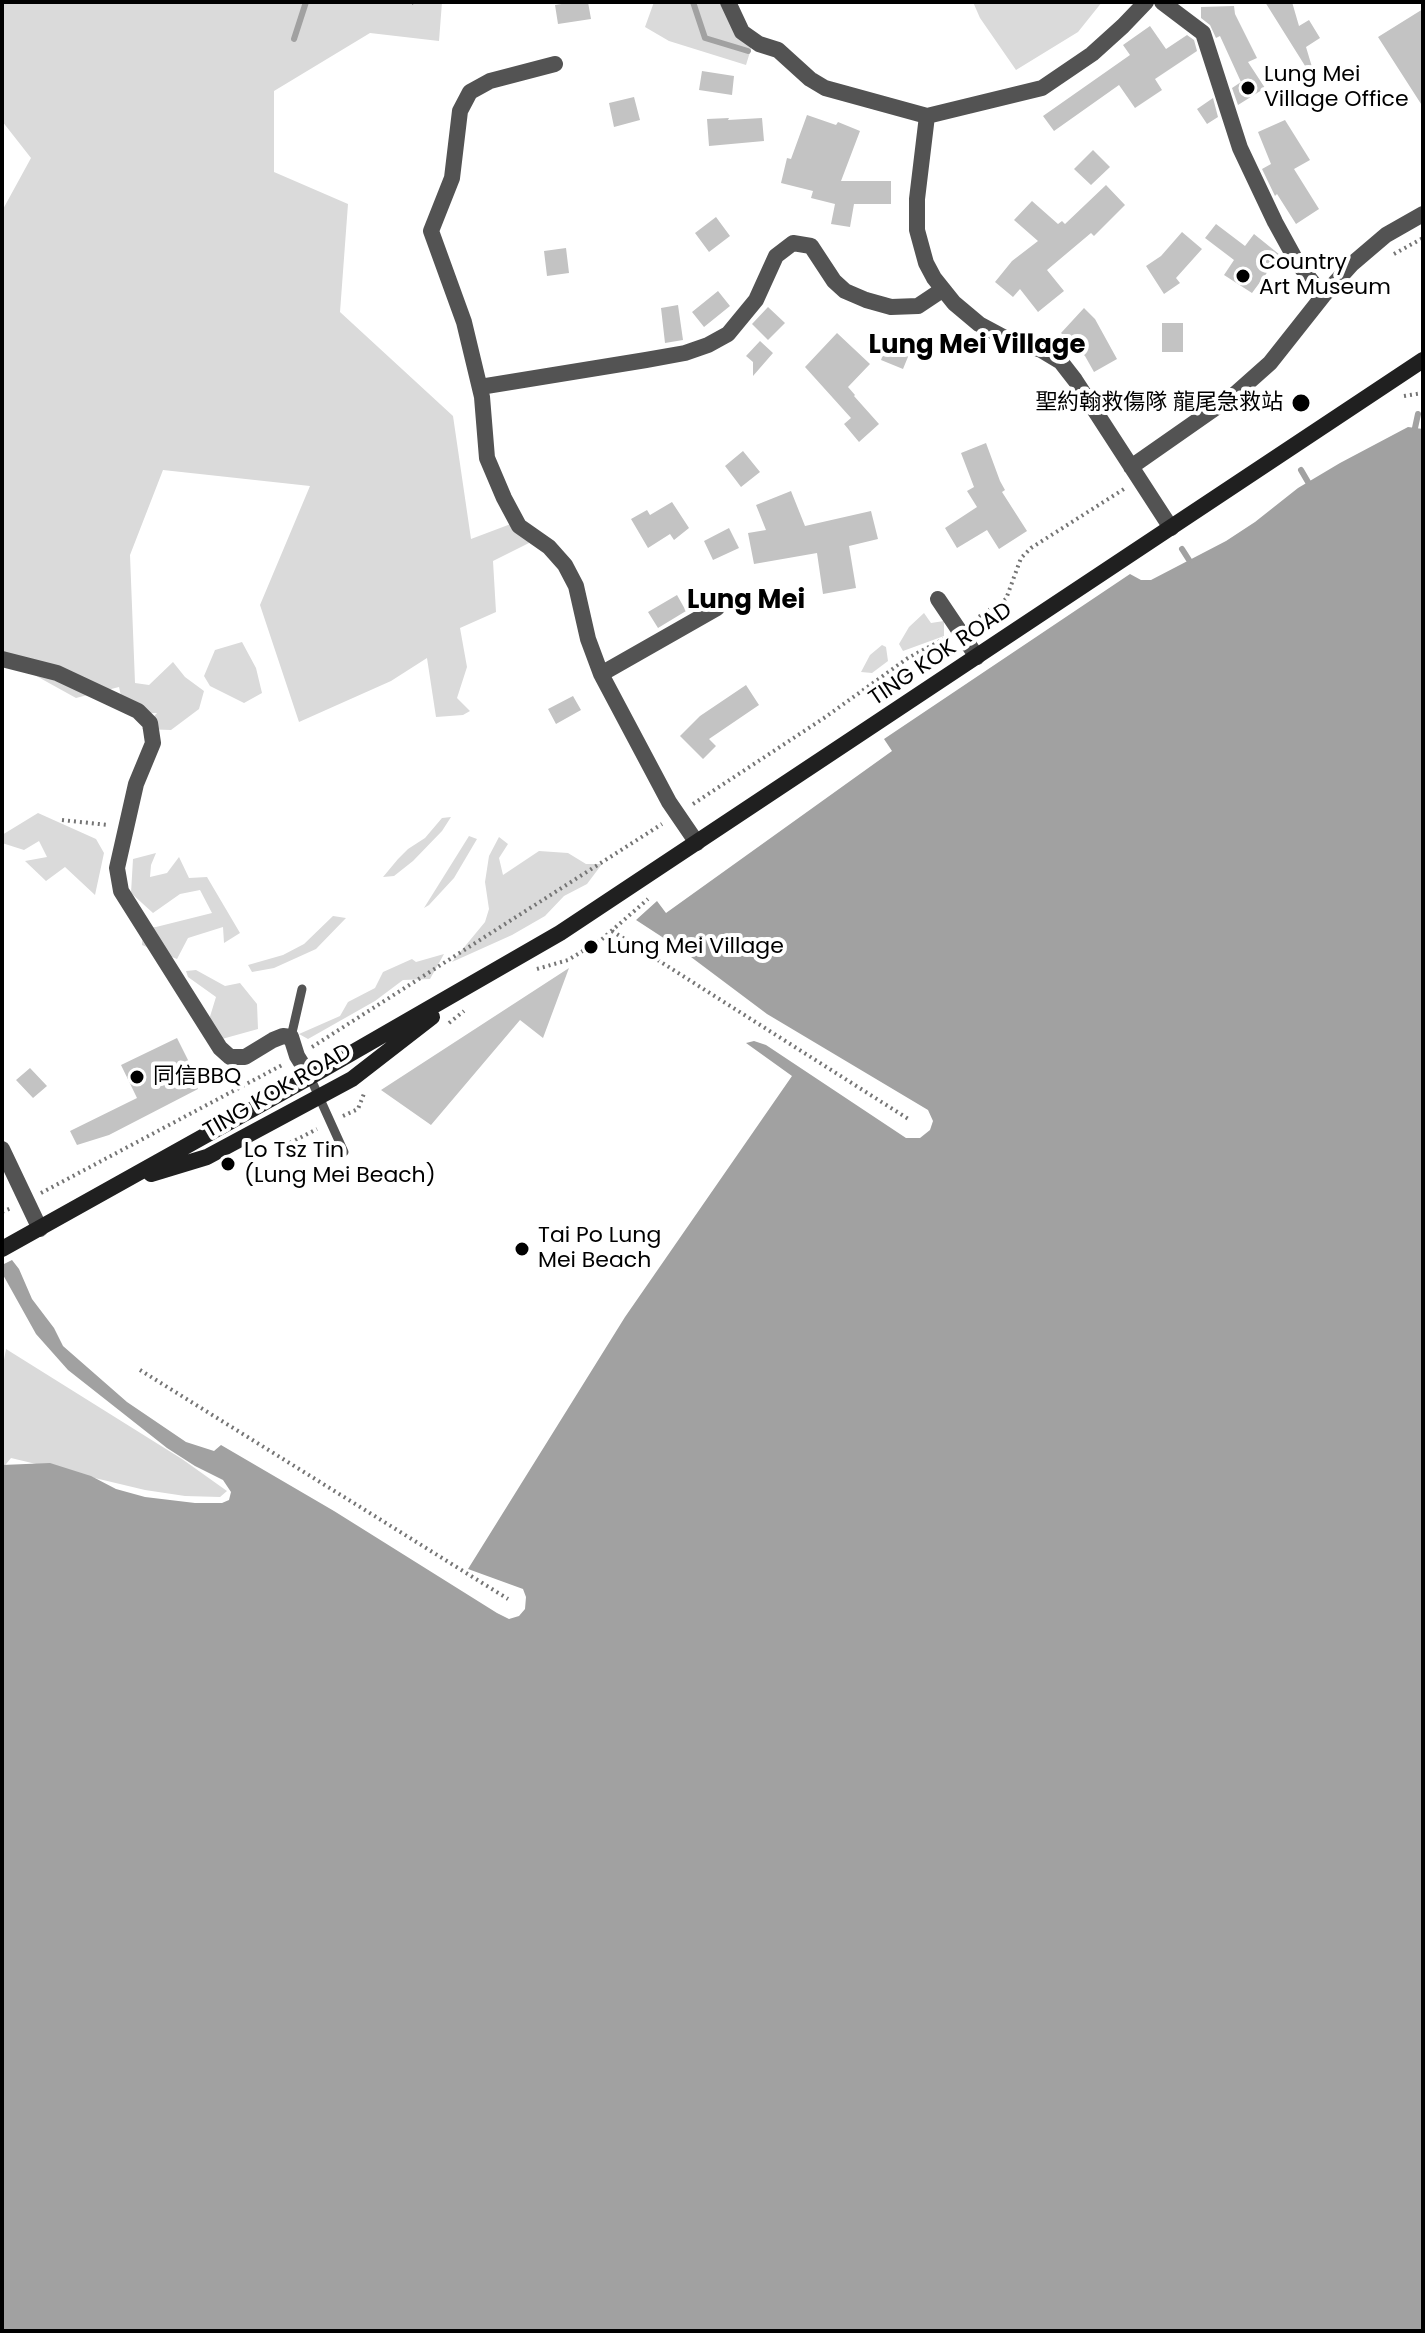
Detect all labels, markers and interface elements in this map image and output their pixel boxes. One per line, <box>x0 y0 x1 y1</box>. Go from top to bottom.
place label: Lung Mei Village Office <box>1264 62 1409 114</box>
marker: Lung Mei Village Office <box>1239 79 1257 97</box>
place label: Country Art Museum <box>1259 250 1391 302</box>
marker: Country Art Museum <box>1234 267 1252 285</box>
district label: Lung Mei Village <box>869 330 1085 362</box>
place label: 聖約翰救傷隊 龍尾急救站 <box>1035 390 1283 416</box>
marker: 聖約翰救傷隊 龍尾急救站 <box>1290 392 1312 414</box>
district label: Lung Mei <box>687 585 805 617</box>
street label: TING KOK ROAD <box>865 598 1017 712</box>
place label: Lung Mei Village <box>607 934 784 960</box>
marker: Lung Mei Village <box>582 938 600 956</box>
street label: TING KOK ROAD <box>199 1039 357 1145</box>
place label: 同信BBQ <box>153 1064 241 1090</box>
marker: 同信BBQ <box>128 1068 146 1086</box>
place label: Lo Tsz Tin (Lung Mei Beach) <box>244 1138 436 1190</box>
marker: Lo Tsz Tin (Lung Mei Beach) <box>219 1155 237 1173</box>
place label: Tai Po Lung Mei Beach <box>538 1223 661 1274</box>
marker: Tai Po Lung Mei Beach <box>513 1240 531 1258</box>

